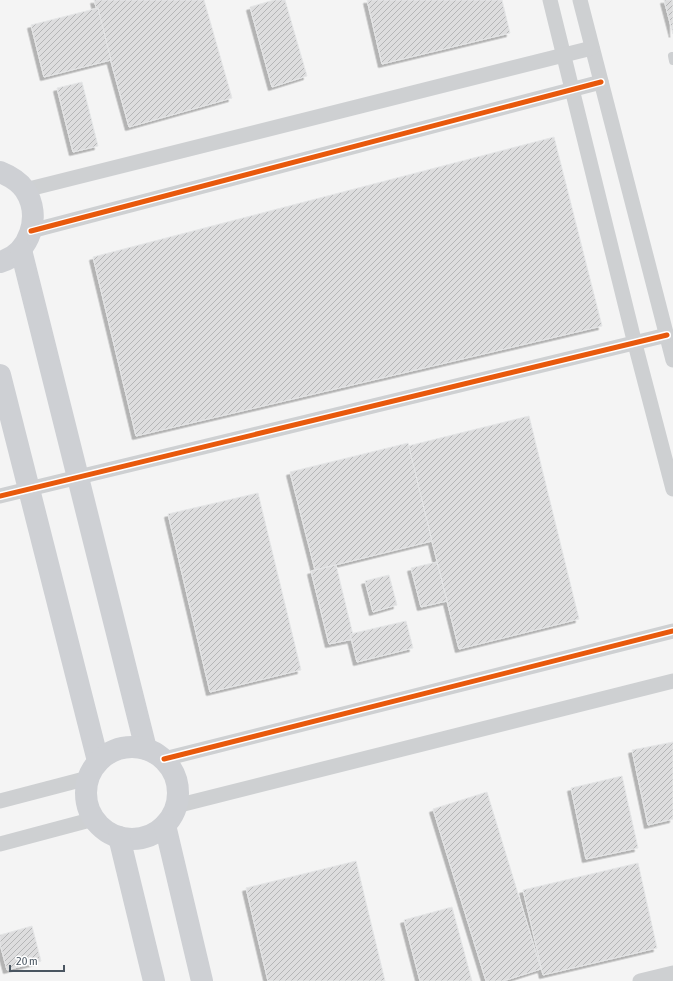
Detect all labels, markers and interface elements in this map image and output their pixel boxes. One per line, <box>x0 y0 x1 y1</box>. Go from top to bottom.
scale bar <box>10 947 64 973</box>
text: 20 m <box>16 954 38 968</box>

